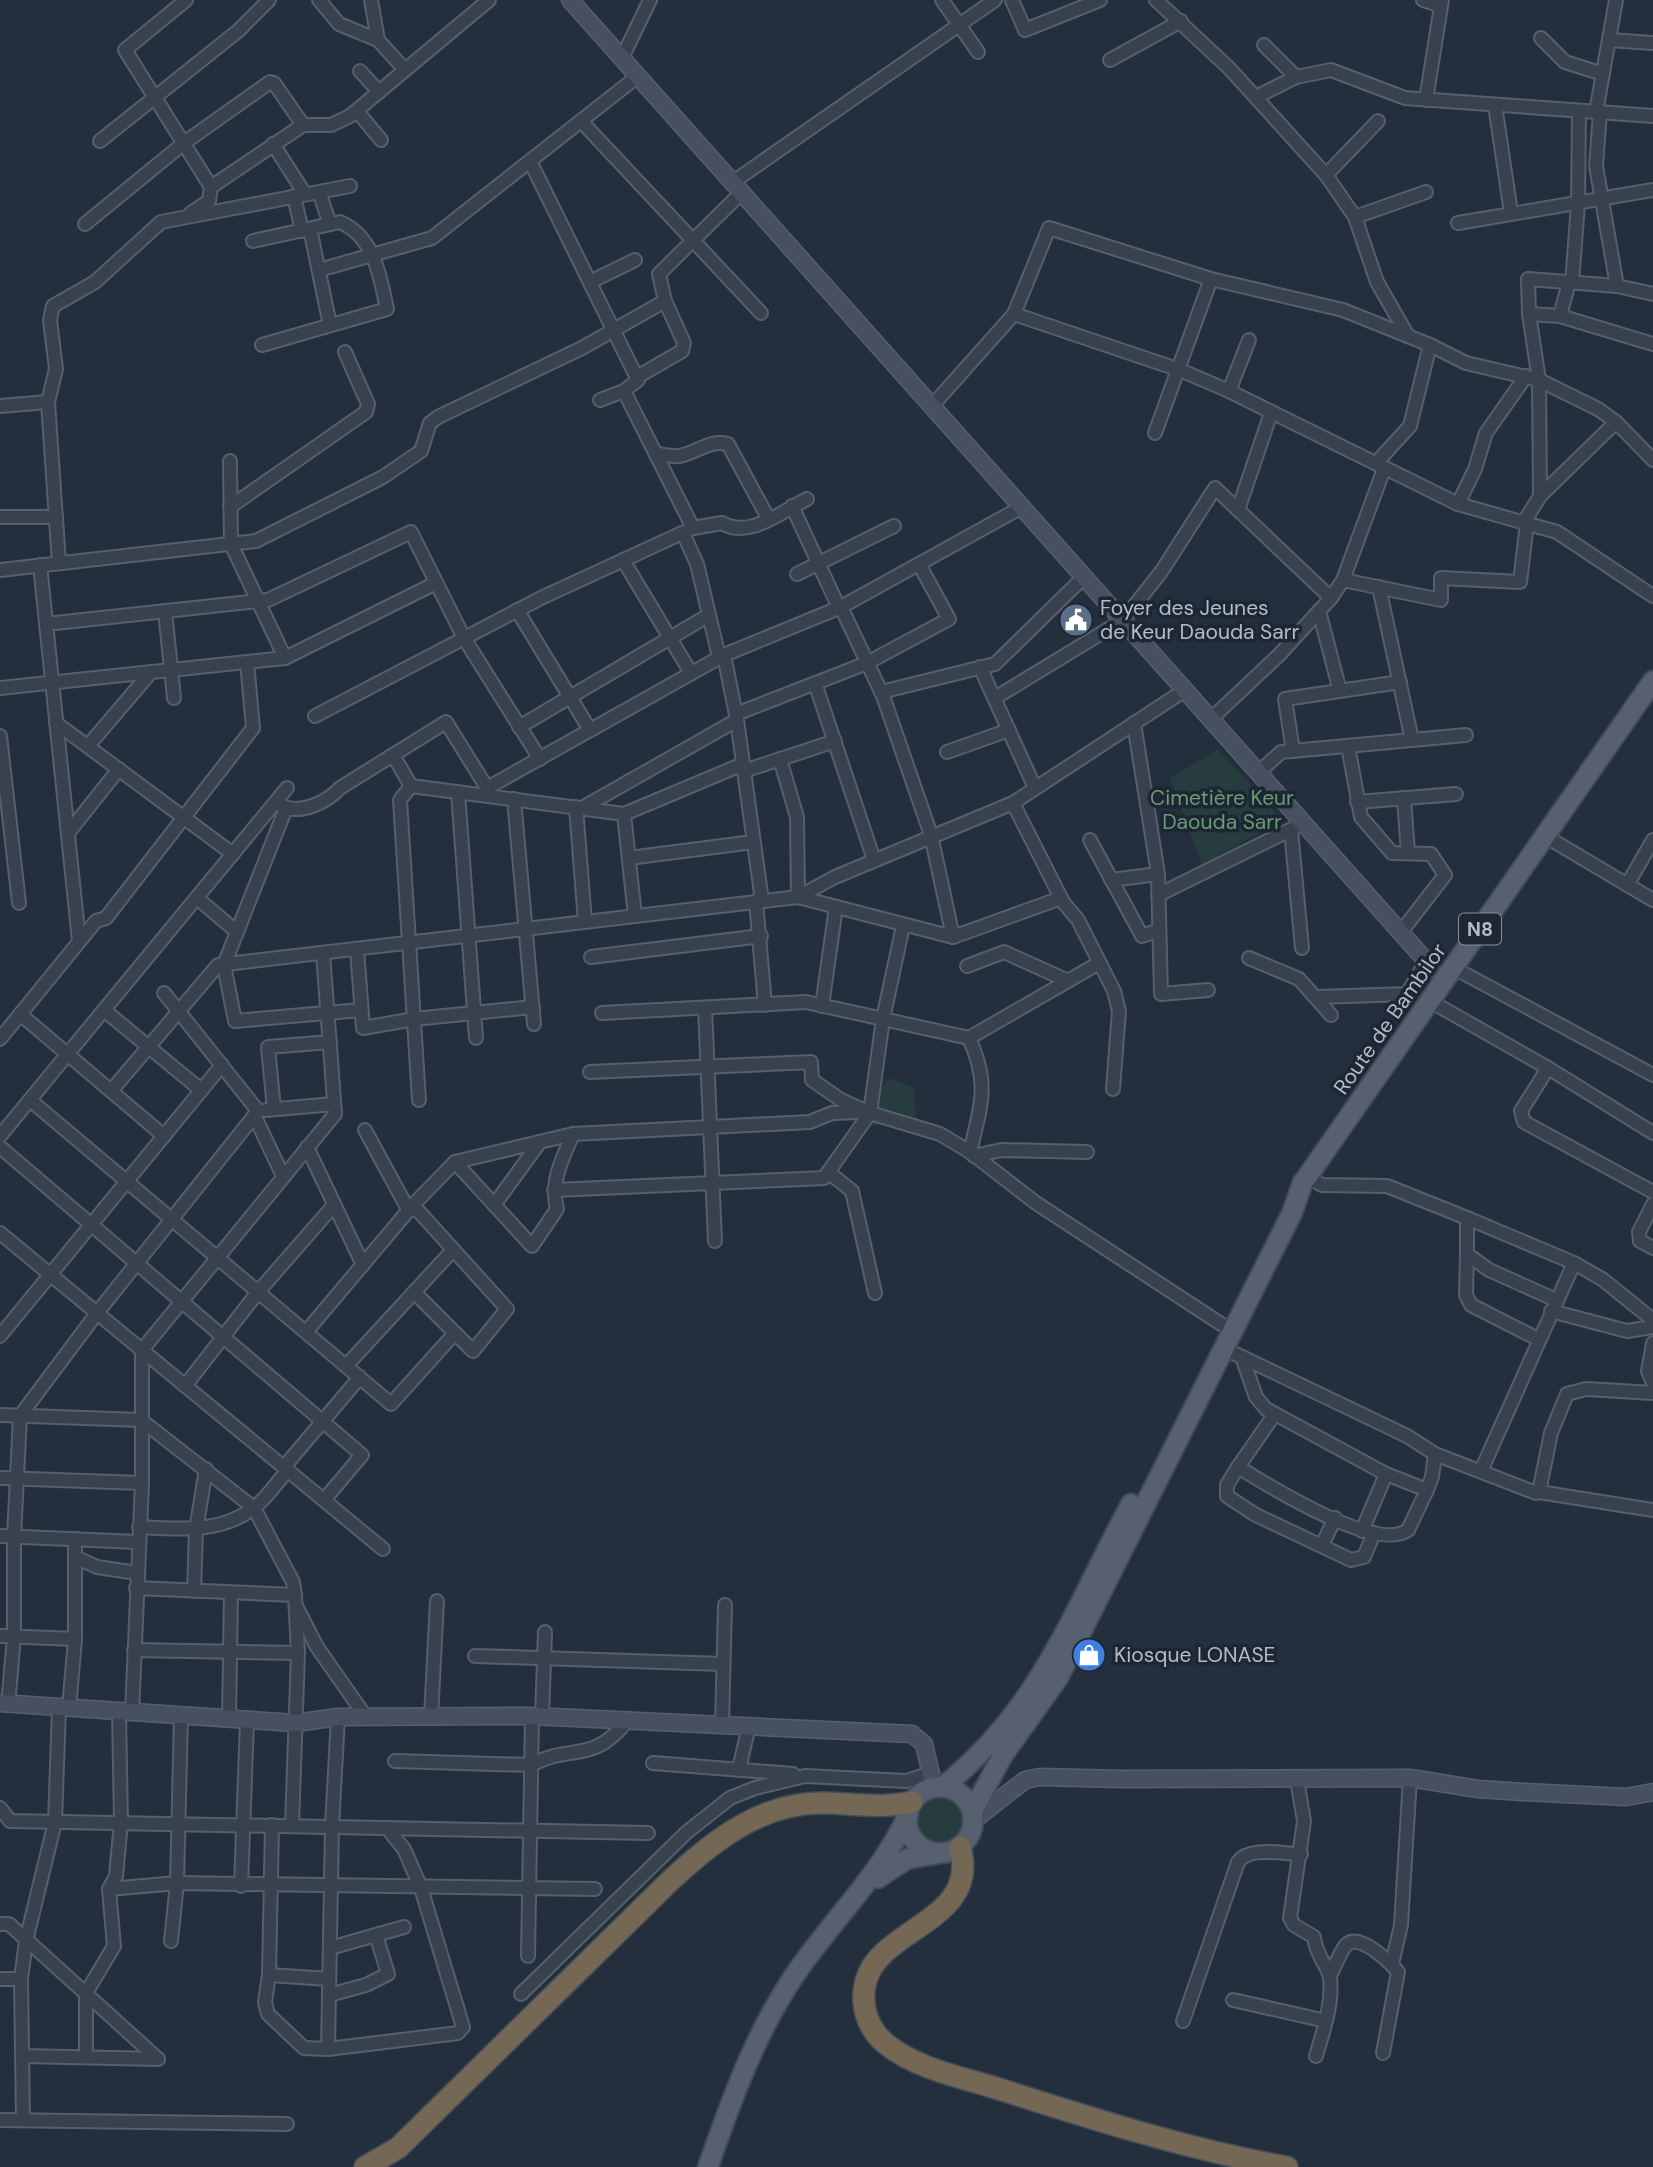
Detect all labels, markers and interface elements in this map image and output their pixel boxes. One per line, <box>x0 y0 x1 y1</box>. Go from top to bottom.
place label: Foyer des Jeunes de Keur Daouda Sarr <box>1100 594 1299 646</box>
public building icon: Foyer des Jeunes de Keur Daouda Sarr <box>1057 601 1095 639</box>
park label: Cimetière Keur Daouda Sarr <box>1150 784 1294 836</box>
road number: N8 <box>1459 914 1501 945</box>
street label: Route de Bambilor <box>1327 938 1453 1100</box>
shop icon: Kiosque LONASE <box>1070 1636 1108 1674</box>
place label: Kiosque LONASE <box>1114 1641 1275 1669</box>

